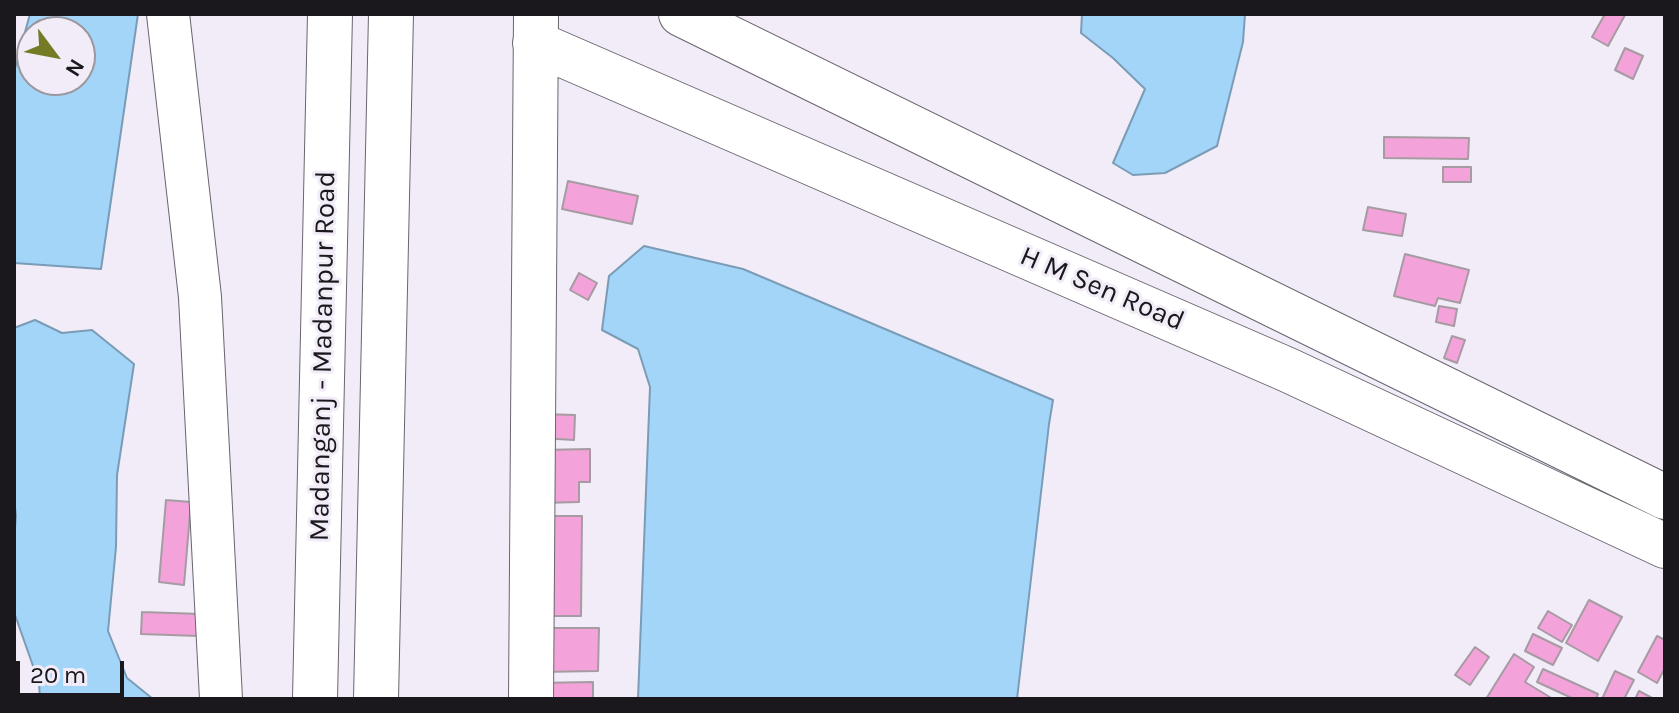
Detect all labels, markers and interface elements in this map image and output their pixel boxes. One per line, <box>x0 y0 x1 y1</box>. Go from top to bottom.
north arrow <box>16 16 96 96</box>
text: N <box>59 54 90 81</box>
street label: Madanganj - Madanpur Road <box>303 170 343 542</box>
street label: H M Sen Road <box>1015 239 1189 339</box>
scale bar <box>20 645 128 695</box>
text: 20 m <box>30 661 86 689</box>

